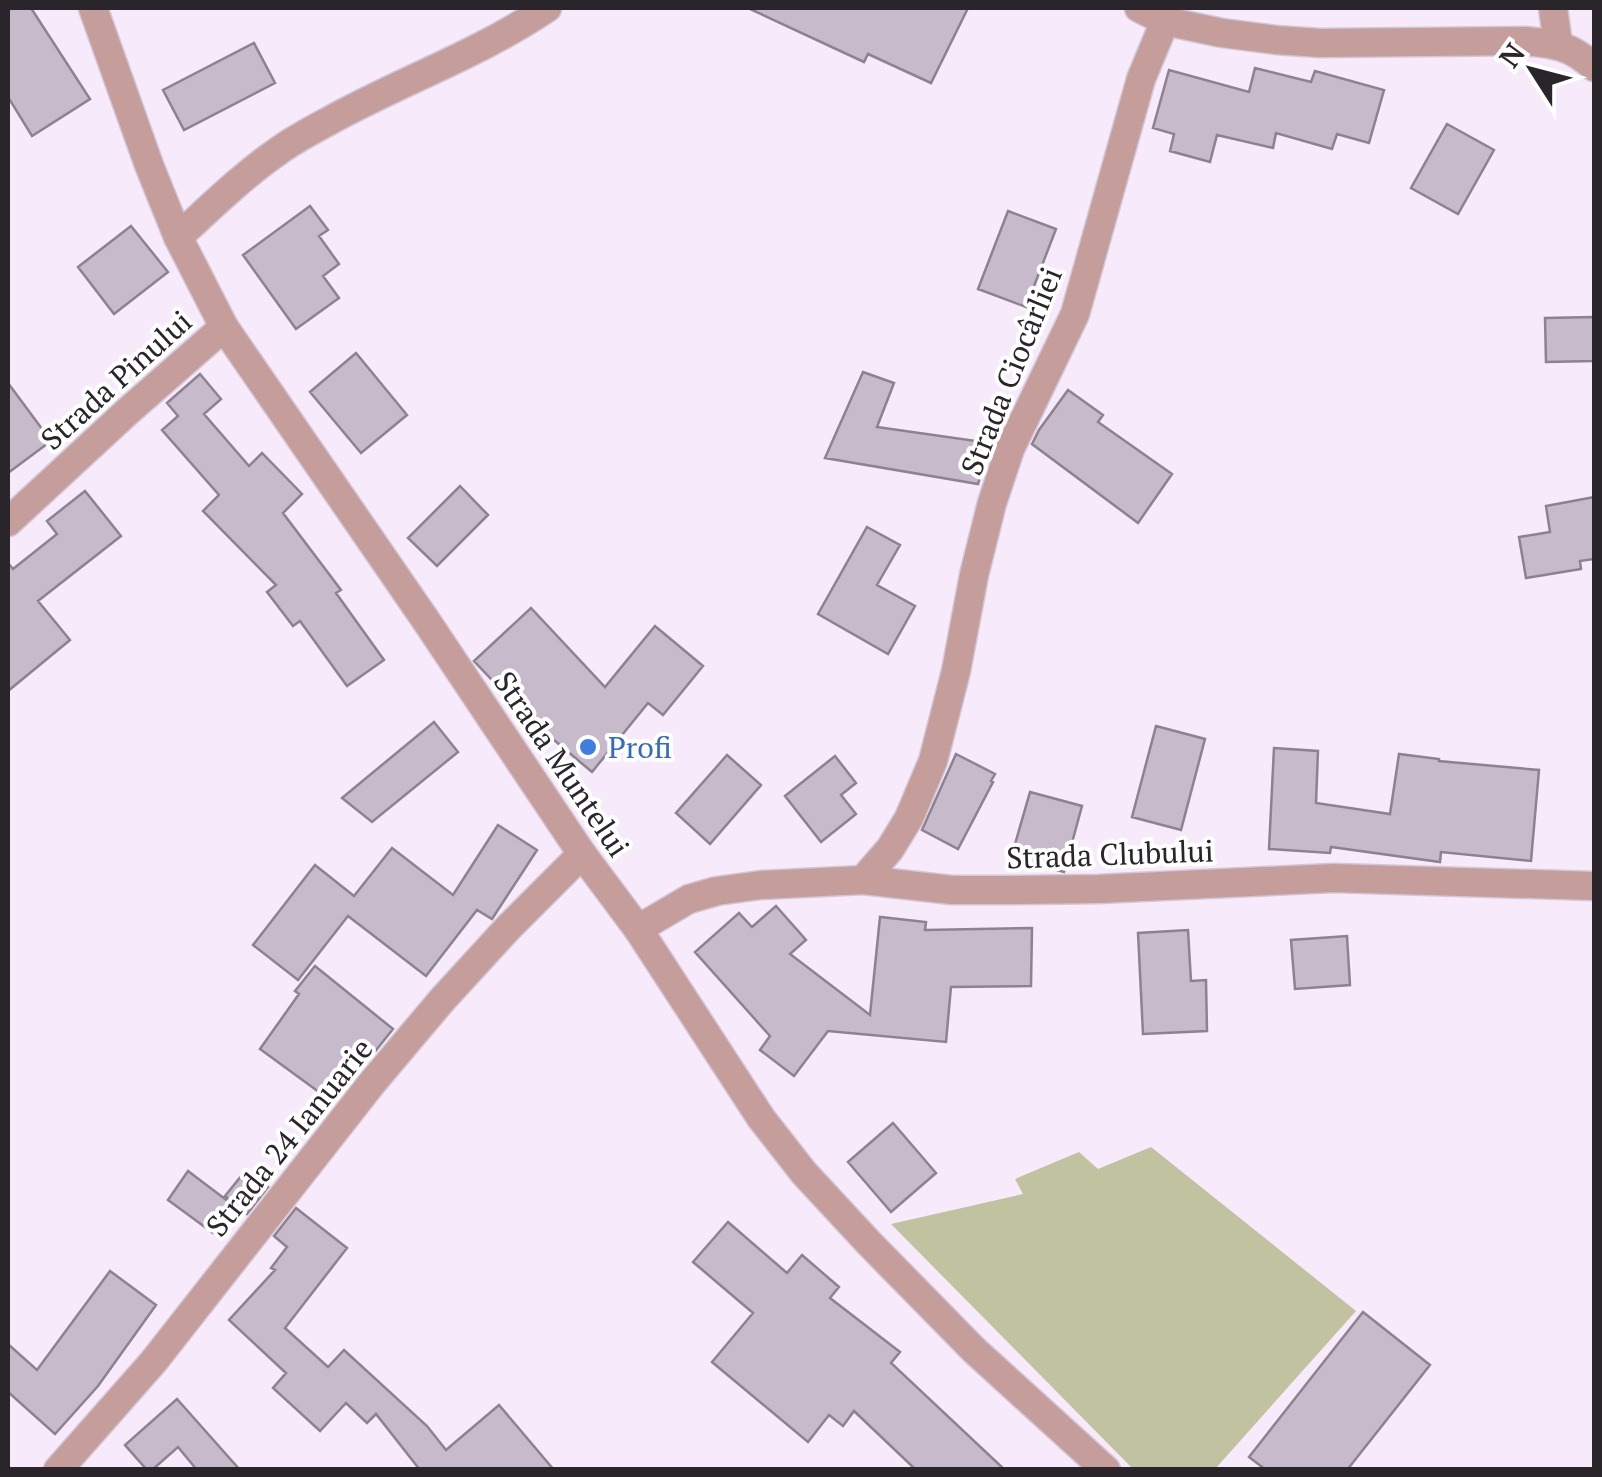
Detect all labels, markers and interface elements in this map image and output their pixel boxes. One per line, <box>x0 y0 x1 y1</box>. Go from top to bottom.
north arrow <box>1482 20 1582 120</box>
text: N <box>1490 36 1533 74</box>
street label: Strada Ciocârliei <box>951 261 1071 481</box>
street label: Strada Pinului <box>32 302 200 458</box>
street label: Strada Muntelui <box>485 663 639 865</box>
place label: Profi <box>608 727 672 767</box>
marker: Profi <box>577 736 599 758</box>
street label: Strada Clubului <box>1006 830 1214 878</box>
street label: Strada 24 Ianuarie <box>197 1030 381 1244</box>

